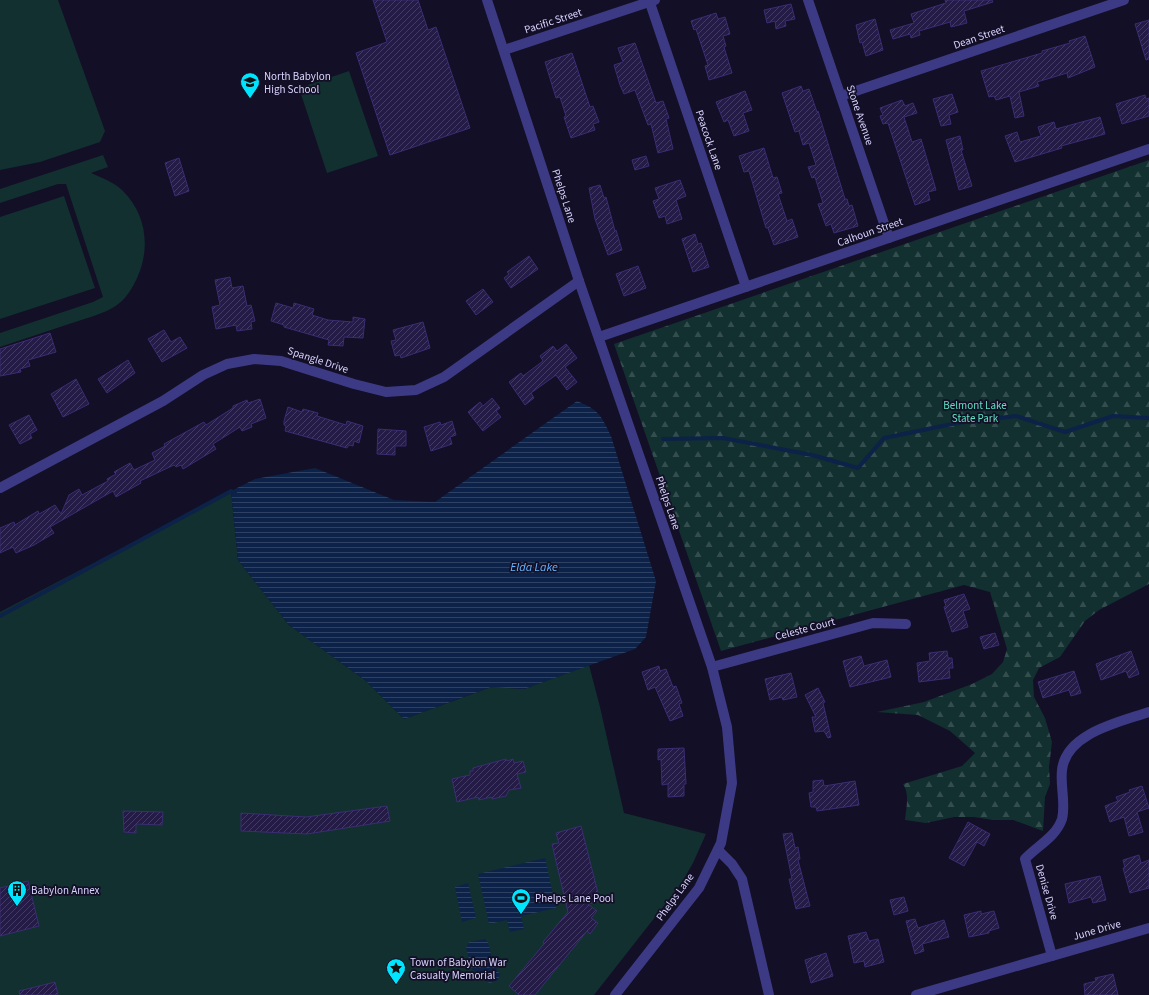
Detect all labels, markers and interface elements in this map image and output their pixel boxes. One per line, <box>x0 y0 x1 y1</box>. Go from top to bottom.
street label: Pacific Street <box>522 5 584 37</box>
street label: Dean Street <box>951 21 1007 53</box>
place label: North Babylon High School <box>264 69 331 97</box>
school or university icon: North Babylon High School <box>239 71 261 99</box>
street label: Stone Avenue <box>843 83 877 148</box>
street label: Peacock Lane <box>692 108 726 173</box>
street label: Phelps Lane <box>548 167 580 225</box>
street label: Calhoun Street <box>835 214 905 250</box>
street label: Spangle Drive <box>286 343 351 377</box>
park label: Belmont Lake State Park <box>943 398 1007 426</box>
street label: Phelps Lane <box>652 474 684 532</box>
water label: Elda Lake <box>510 559 558 576</box>
street label: Celeste Court <box>773 614 837 644</box>
street label: Denise Drive <box>1032 863 1062 922</box>
street label: Phelps Lane <box>653 870 698 924</box>
building icon: Babylon Annex <box>6 879 28 907</box>
place label: Babylon Annex <box>31 883 100 898</box>
sports icon: Phelps Lane Pool <box>510 887 532 915</box>
place label: Phelps Lane Pool <box>535 891 614 906</box>
street label: June Drive <box>1071 916 1123 944</box>
place label: Town of Babylon War Casualty Memorial <box>410 955 507 983</box>
place icon: Town of Babylon War Casualty Memorial <box>385 957 407 985</box>

